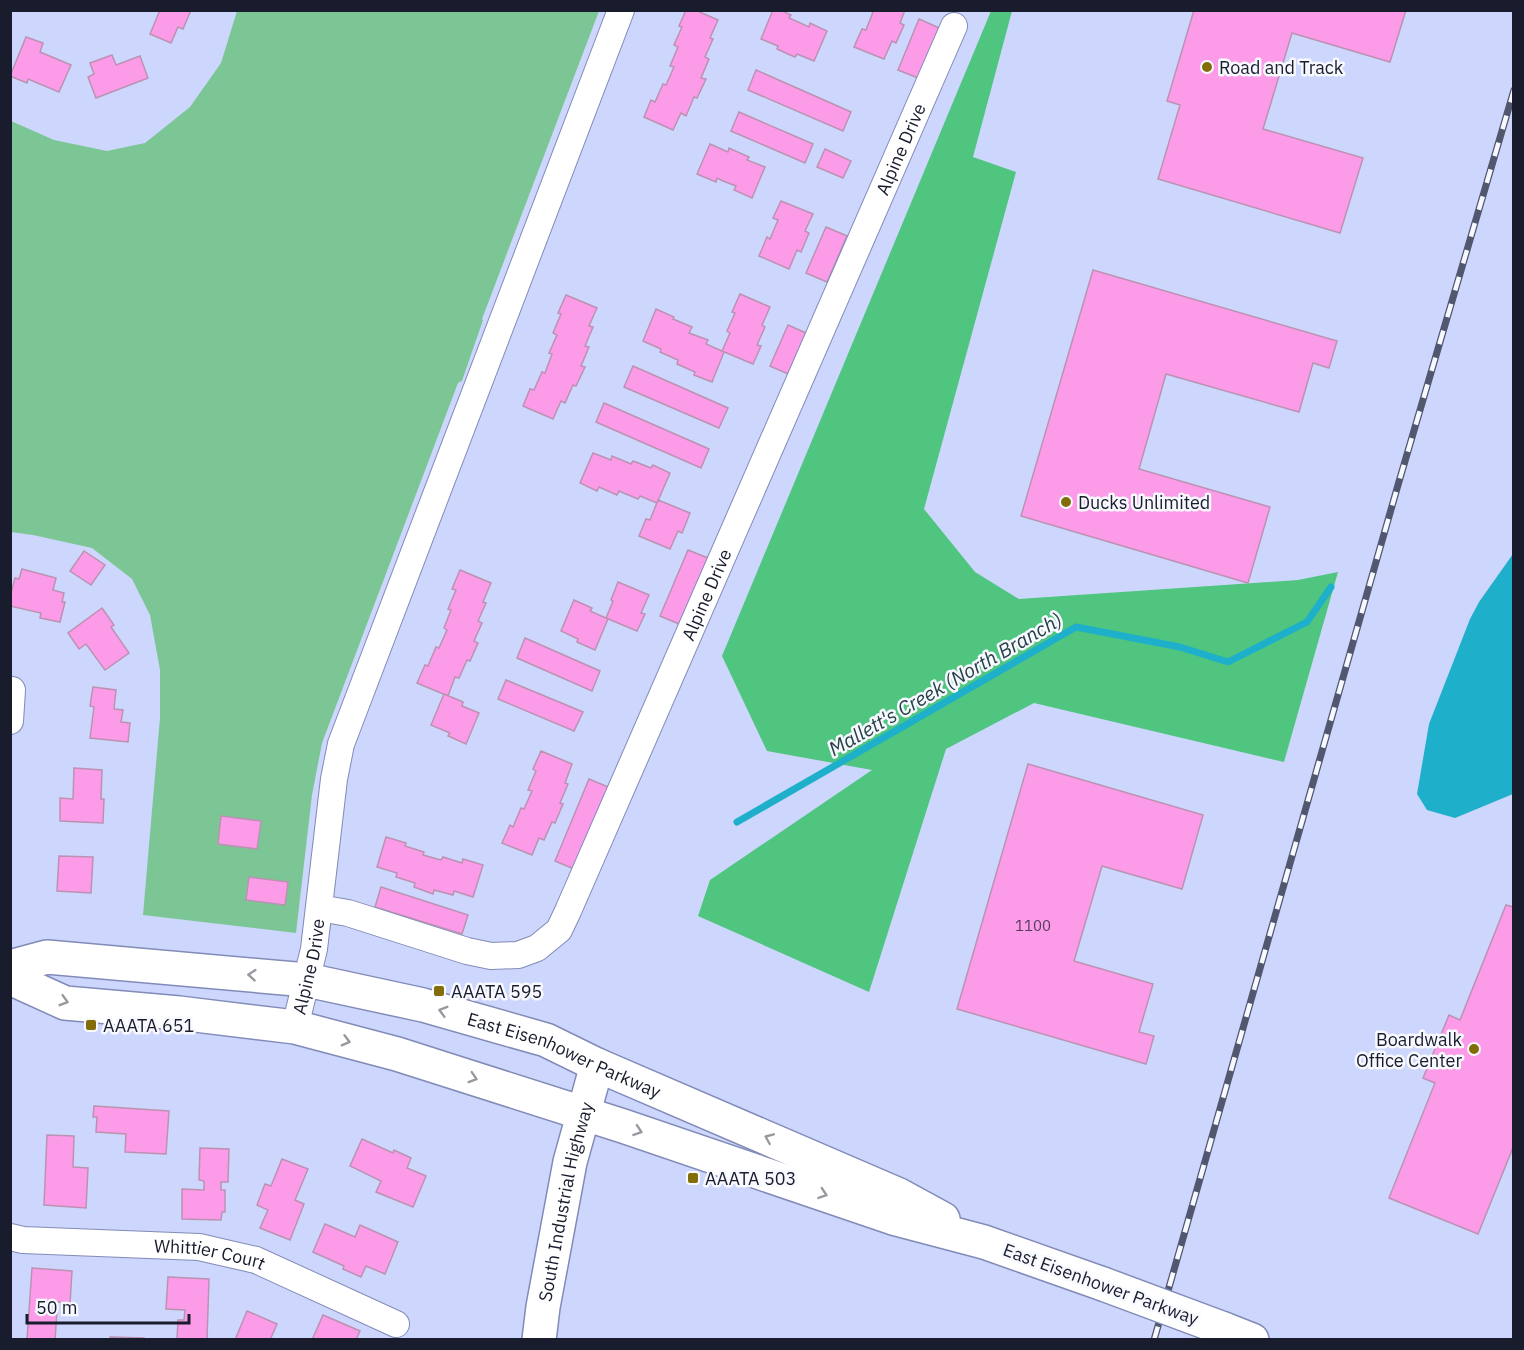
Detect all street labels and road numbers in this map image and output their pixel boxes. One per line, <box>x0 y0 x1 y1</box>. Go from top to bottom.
street label: Alpine Drive <box>870 99 930 198</box>
street label: Alpine Drive <box>676 545 736 644</box>
street label: Alpine Drive <box>287 917 329 1017</box>
street label: East Eisenhower Parkway <box>465 1007 665 1103</box>
street label: South Industrial Highway <box>533 1099 598 1303</box>
street label: Whittier Court <box>154 1234 269 1274</box>
street label: East Eisenhower Parkway <box>1000 1238 1202 1330</box>

